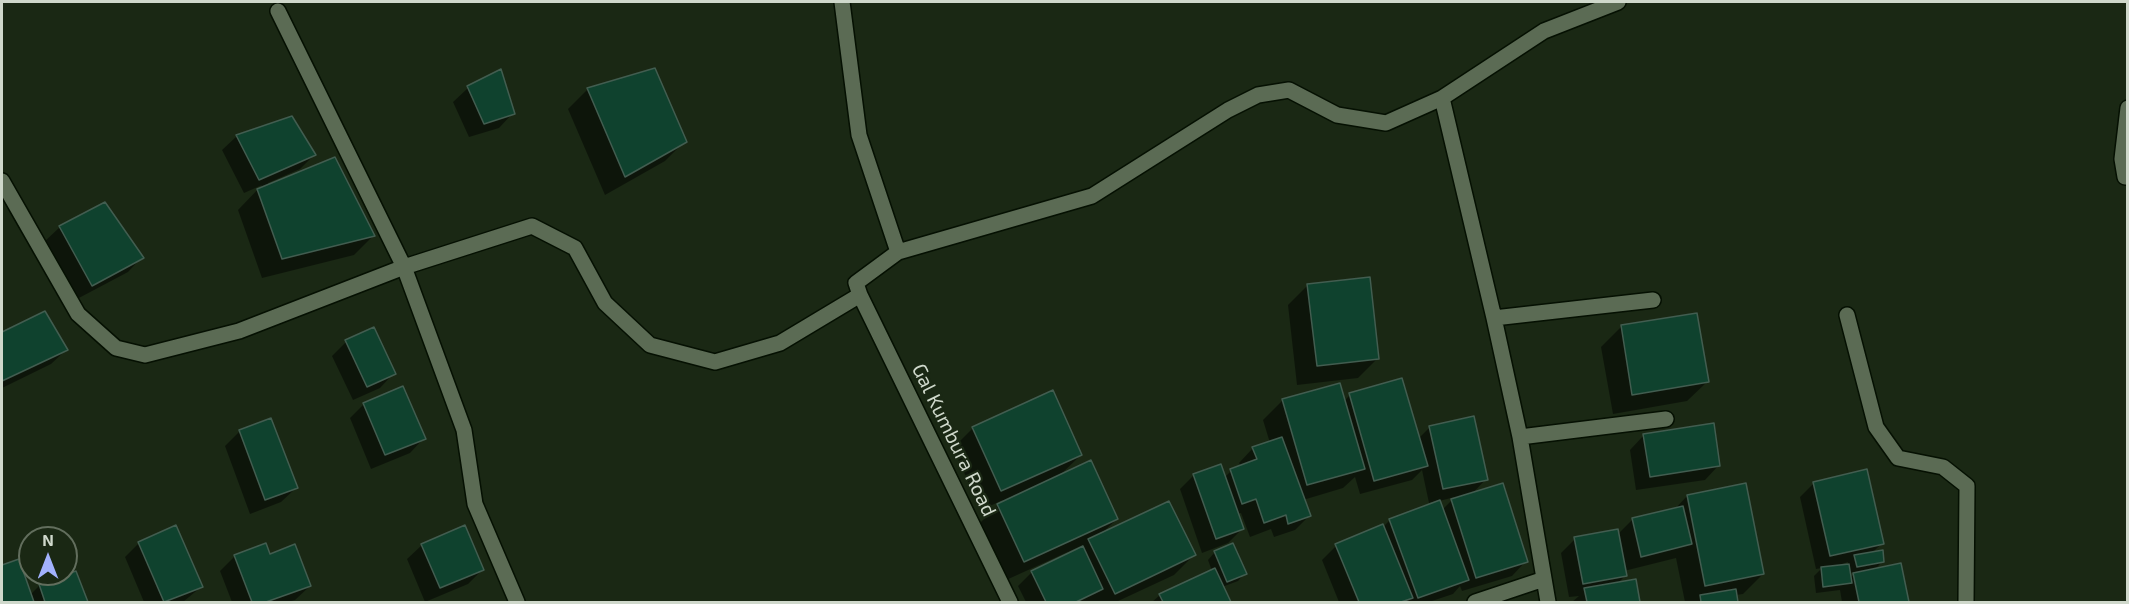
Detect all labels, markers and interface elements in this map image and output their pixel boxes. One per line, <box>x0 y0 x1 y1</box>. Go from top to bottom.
street label: Gal Kumbura Road <box>907 360 1001 520</box>
north arrow <box>18 526 78 586</box>
text: N <box>42 530 54 549</box>

